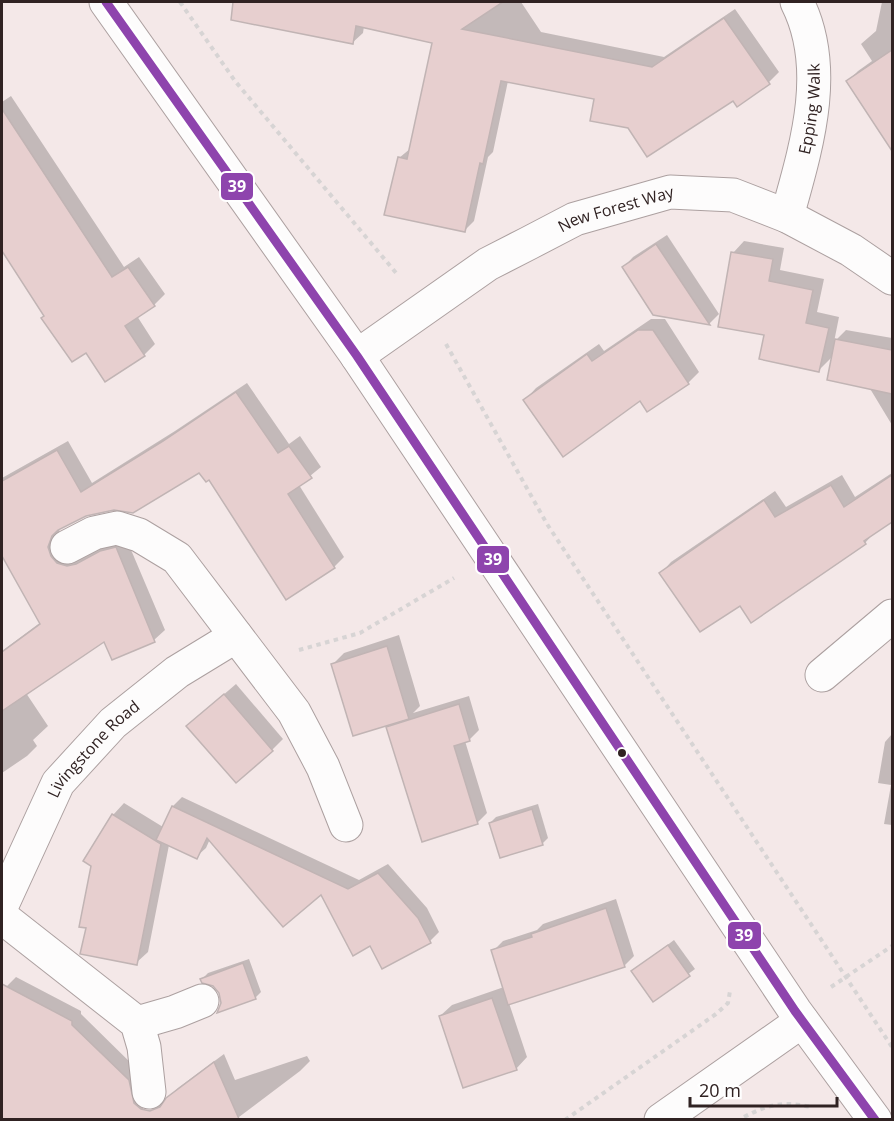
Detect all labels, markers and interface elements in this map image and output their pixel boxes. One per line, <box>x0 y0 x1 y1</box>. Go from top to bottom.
street label: Epping Walk <box>793 62 825 156</box>
line badge: 39 <box>220 172 254 201</box>
text: 39 <box>228 175 246 197</box>
street label: New Forest Way <box>554 180 677 237</box>
line badge: 39 <box>476 545 510 574</box>
text: 39 <box>484 548 502 570</box>
street label: Livingstone Road <box>42 695 144 801</box>
unlabelled marker <box>616 747 628 759</box>
line badge: 39 <box>727 921 762 950</box>
text: 39 <box>735 924 753 946</box>
scale bar <box>690 1070 837 1108</box>
text: 20 m <box>699 1078 741 1102</box>

